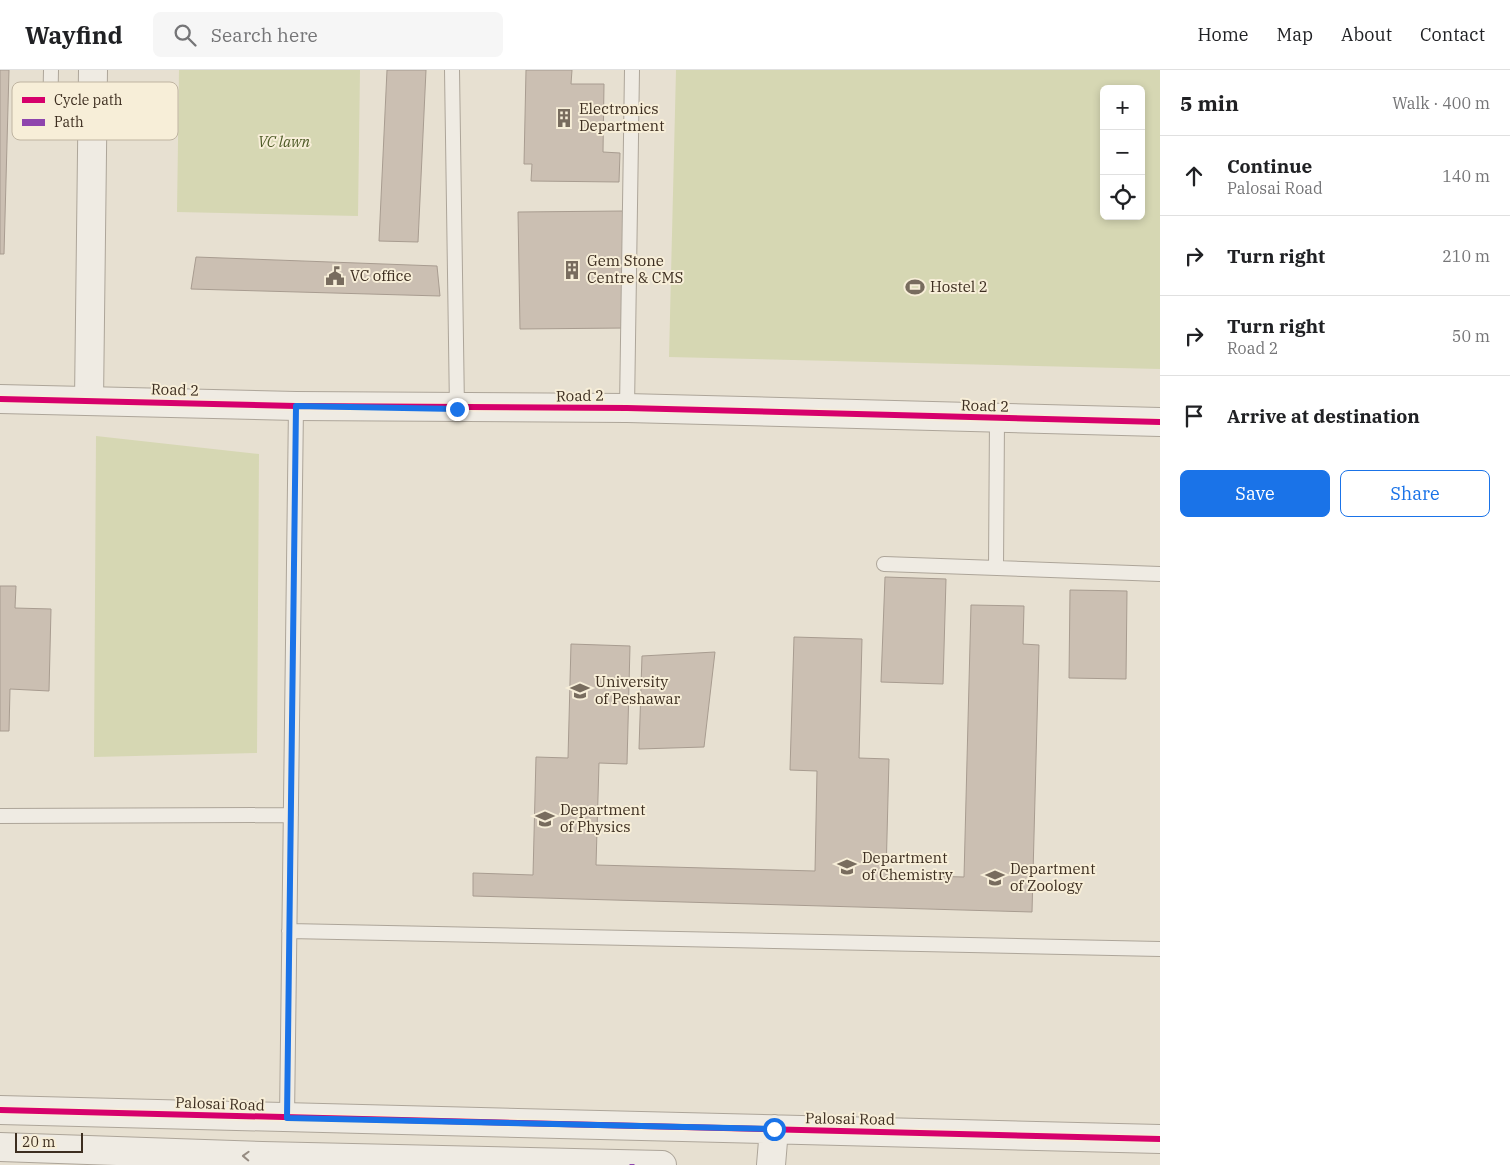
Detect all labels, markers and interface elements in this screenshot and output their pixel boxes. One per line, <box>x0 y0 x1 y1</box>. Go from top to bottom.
search box <box>153 12 503 57</box>
text: Wayfind <box>25 19 123 51</box>
icon: search <box>171 21 199 49</box>
text: Search here <box>211 23 318 47</box>
text: Home <box>1197 23 1249 46</box>
text: Map <box>1277 23 1313 46</box>
text: About <box>1341 23 1392 46</box>
text: Contact <box>1420 23 1485 46</box>
legend <box>12 82 178 140</box>
map controls <box>1100 85 1145 220</box>
button: + <box>1100 85 1145 130</box>
text: 5 min <box>1180 89 1239 117</box>
text: Cycle path <box>54 91 123 109</box>
text: Walk · 400 m <box>1392 93 1490 113</box>
place label: Electronics Department <box>579 99 664 135</box>
building icon: Electronics Department <box>553 107 575 129</box>
text: Path <box>54 113 84 131</box>
button: − <box>1100 130 1145 175</box>
park label: VC lawn <box>258 132 310 151</box>
text: Continue <box>1227 154 1312 178</box>
icon: ahead <box>1180 162 1208 190</box>
text: 140 m <box>1442 166 1490 186</box>
button: locate <box>1100 175 1145 220</box>
text: Palosai Road <box>1227 178 1323 198</box>
icon: right <box>1180 242 1208 270</box>
text: Turn right <box>1227 244 1325 268</box>
text: 210 m <box>1442 246 1490 266</box>
place label: Gem Stone Centre & CMS <box>587 251 683 287</box>
building icon: Gem Stone Centre & CMS <box>561 259 583 281</box>
public building icon: VC office <box>324 265 346 287</box>
place label: VC office <box>350 266 411 285</box>
sports icon: Hostel 2 <box>904 276 926 298</box>
place label: Hostel 2 <box>930 277 988 296</box>
text: Turn right <box>1227 314 1325 338</box>
icon: right <box>1180 322 1208 350</box>
text: 50 m <box>1452 326 1490 346</box>
text: Road 2 <box>1227 338 1278 358</box>
street label: Road 2 <box>151 379 199 400</box>
street label: Road 2 <box>556 386 604 405</box>
street label: Road 2 <box>961 395 1009 416</box>
route end <box>446 398 469 421</box>
icon: arrive <box>1180 402 1208 430</box>
text: Arrive at destination <box>1227 404 1420 428</box>
button: Save <box>1180 470 1330 517</box>
button: Share <box>1340 470 1490 517</box>
place label: University of Peshawar <box>595 672 681 708</box>
school or university icon: University of Peshawar <box>569 680 591 702</box>
place label: Department of Physics <box>560 800 645 836</box>
school or university icon: Department of Physics <box>534 808 556 830</box>
place label: Department of Chemistry <box>862 848 953 884</box>
school or university icon: Department of Chemistry <box>836 856 858 878</box>
place label: Department of Zoology <box>1010 859 1095 895</box>
school or university icon: Department of Zoology <box>984 867 1006 889</box>
street label: Palosai Road <box>175 1092 265 1115</box>
street label: Palosai Road <box>805 1108 895 1129</box>
route start <box>763 1118 786 1141</box>
scale bar <box>15 1130 82 1153</box>
text: 20 m <box>22 1133 55 1151</box>
one-way arrow <box>242 1151 250 1161</box>

